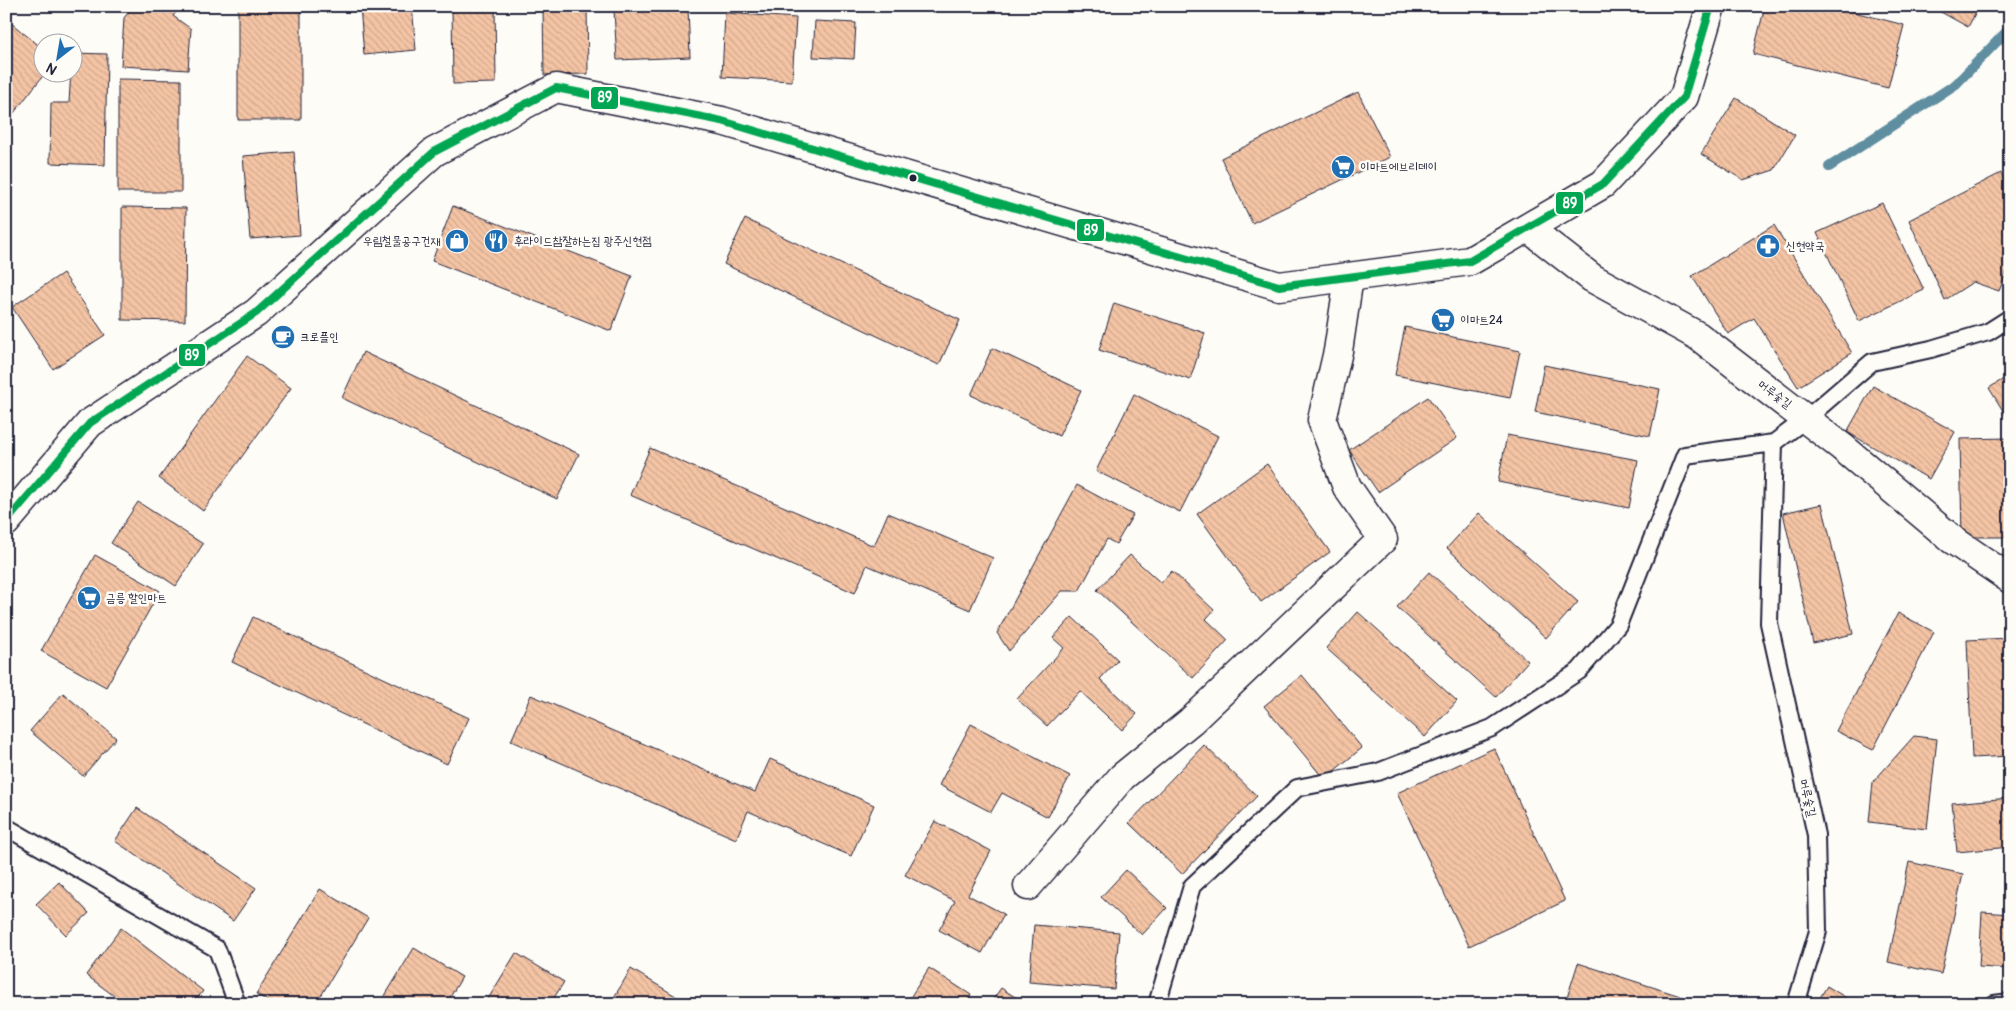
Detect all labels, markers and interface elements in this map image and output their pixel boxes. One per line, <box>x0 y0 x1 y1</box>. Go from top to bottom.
north arrow <box>32 32 82 82</box>
text: N <box>43 59 60 78</box>
line badge: 89 <box>590 86 619 110</box>
text: 89 <box>598 89 612 106</box>
supermarket icon: 이마트에브리데이 <box>1330 154 1356 180</box>
place label: 이마트에브리데이 <box>1360 160 1437 175</box>
unlabelled marker <box>908 173 918 183</box>
line badge: 89 <box>1555 191 1584 215</box>
text: 89 <box>1563 195 1577 212</box>
line badge: 89 <box>1076 218 1105 242</box>
text: 89 <box>1084 222 1098 239</box>
shop icon: 우림철물공구건재 <box>444 228 470 254</box>
restaurant icon: 후라이드참잘하는집 광주신현점 <box>483 228 509 254</box>
pharmacy icon: 신현약국 <box>1755 233 1781 259</box>
place label: 우림철물공구건재 <box>363 234 440 249</box>
place label: 후라이드참잘하는집 광주신현점 <box>514 234 652 249</box>
place label: 신현약국 <box>1786 239 1825 254</box>
supermarket icon: 이마트24 <box>1430 307 1456 333</box>
place label: 이마트24 <box>1460 313 1503 328</box>
cafe icon: 크로플인 <box>270 324 296 350</box>
place label: 크로플인 <box>300 330 339 345</box>
line badge: 89 <box>178 343 206 367</box>
text: 89 <box>185 347 199 364</box>
street label: 머루숯길 <box>1755 377 1795 412</box>
supermarket icon: 금릉 할인마트 <box>76 585 102 611</box>
place label: 금릉 할인마트 <box>106 591 167 606</box>
street label: 머루숯길 <box>1796 778 1819 819</box>

